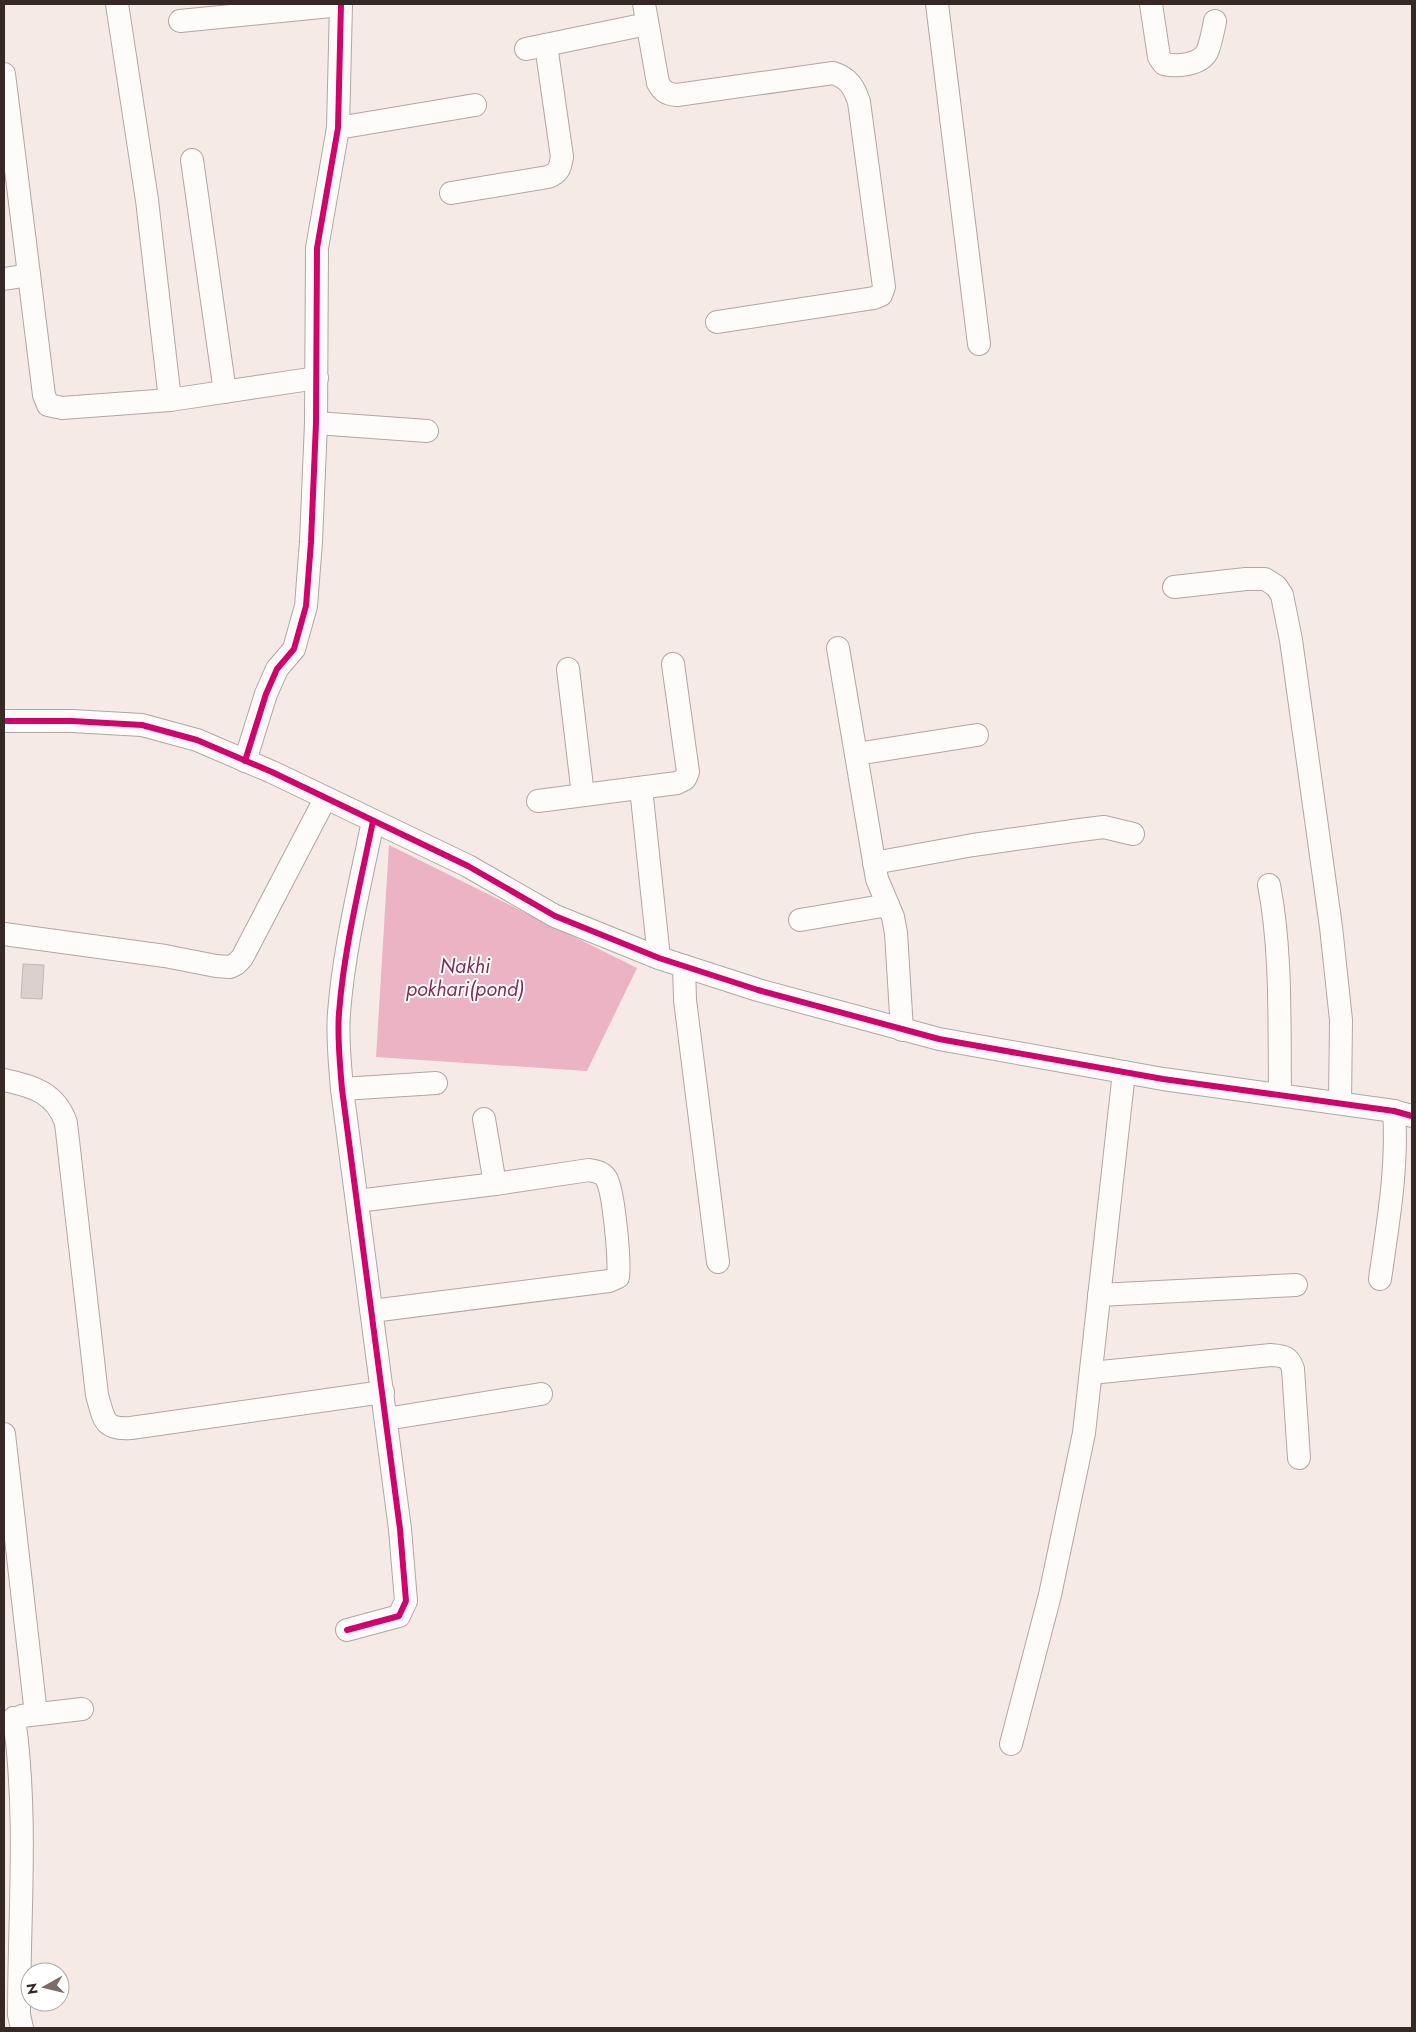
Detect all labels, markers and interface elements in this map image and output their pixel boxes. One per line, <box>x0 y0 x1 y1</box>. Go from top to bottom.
water label: Nakhi pokhari(pond) <box>406 952 524 1004</box>
north arrow <box>20 1962 70 2012</box>
text: N <box>21 1982 43 1996</box>

